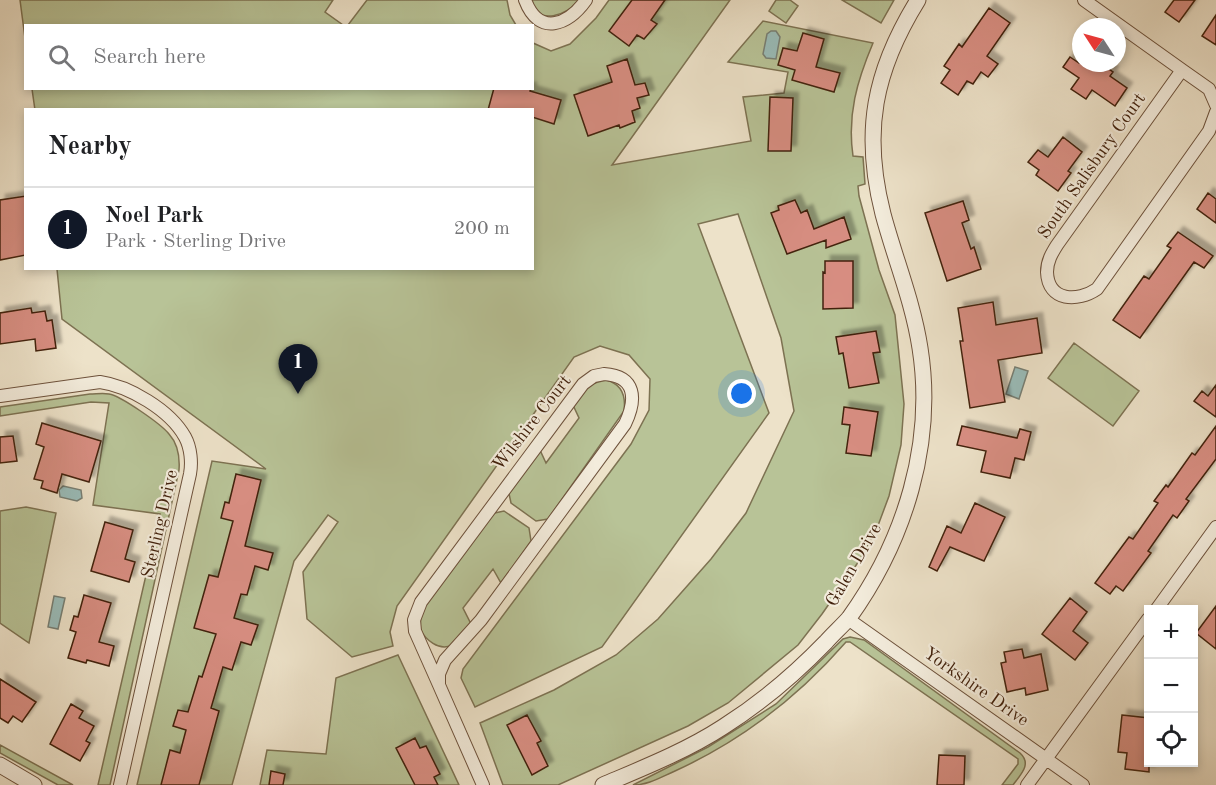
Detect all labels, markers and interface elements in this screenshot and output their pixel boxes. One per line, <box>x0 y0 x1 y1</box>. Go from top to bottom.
north arrow <box>1072 18 1126 72</box>
search box <box>24 24 534 90</box>
icon: search <box>45 41 78 74</box>
text: Search here <box>93 46 206 68</box>
street label: South Salisbury Court <box>1035 90 1149 242</box>
text: Nearby <box>48 134 132 160</box>
text: Noel Park <box>105 205 204 227</box>
text: 1 <box>62 219 73 239</box>
text: 200 m <box>454 219 510 239</box>
text: Park · Sterling Drive <box>105 232 286 252</box>
pin: 1 <box>278 344 318 394</box>
street label: Wilshire Court <box>489 372 575 474</box>
your location <box>727 379 756 408</box>
street label: Sterling Drive <box>139 468 181 580</box>
street label: Galen Drive <box>823 520 885 610</box>
map controls <box>1144 605 1198 767</box>
button: + <box>1144 605 1198 659</box>
street label: Yorkshire Drive <box>920 644 1032 730</box>
button: − <box>1144 659 1198 713</box>
button: locate <box>1144 713 1198 767</box>

